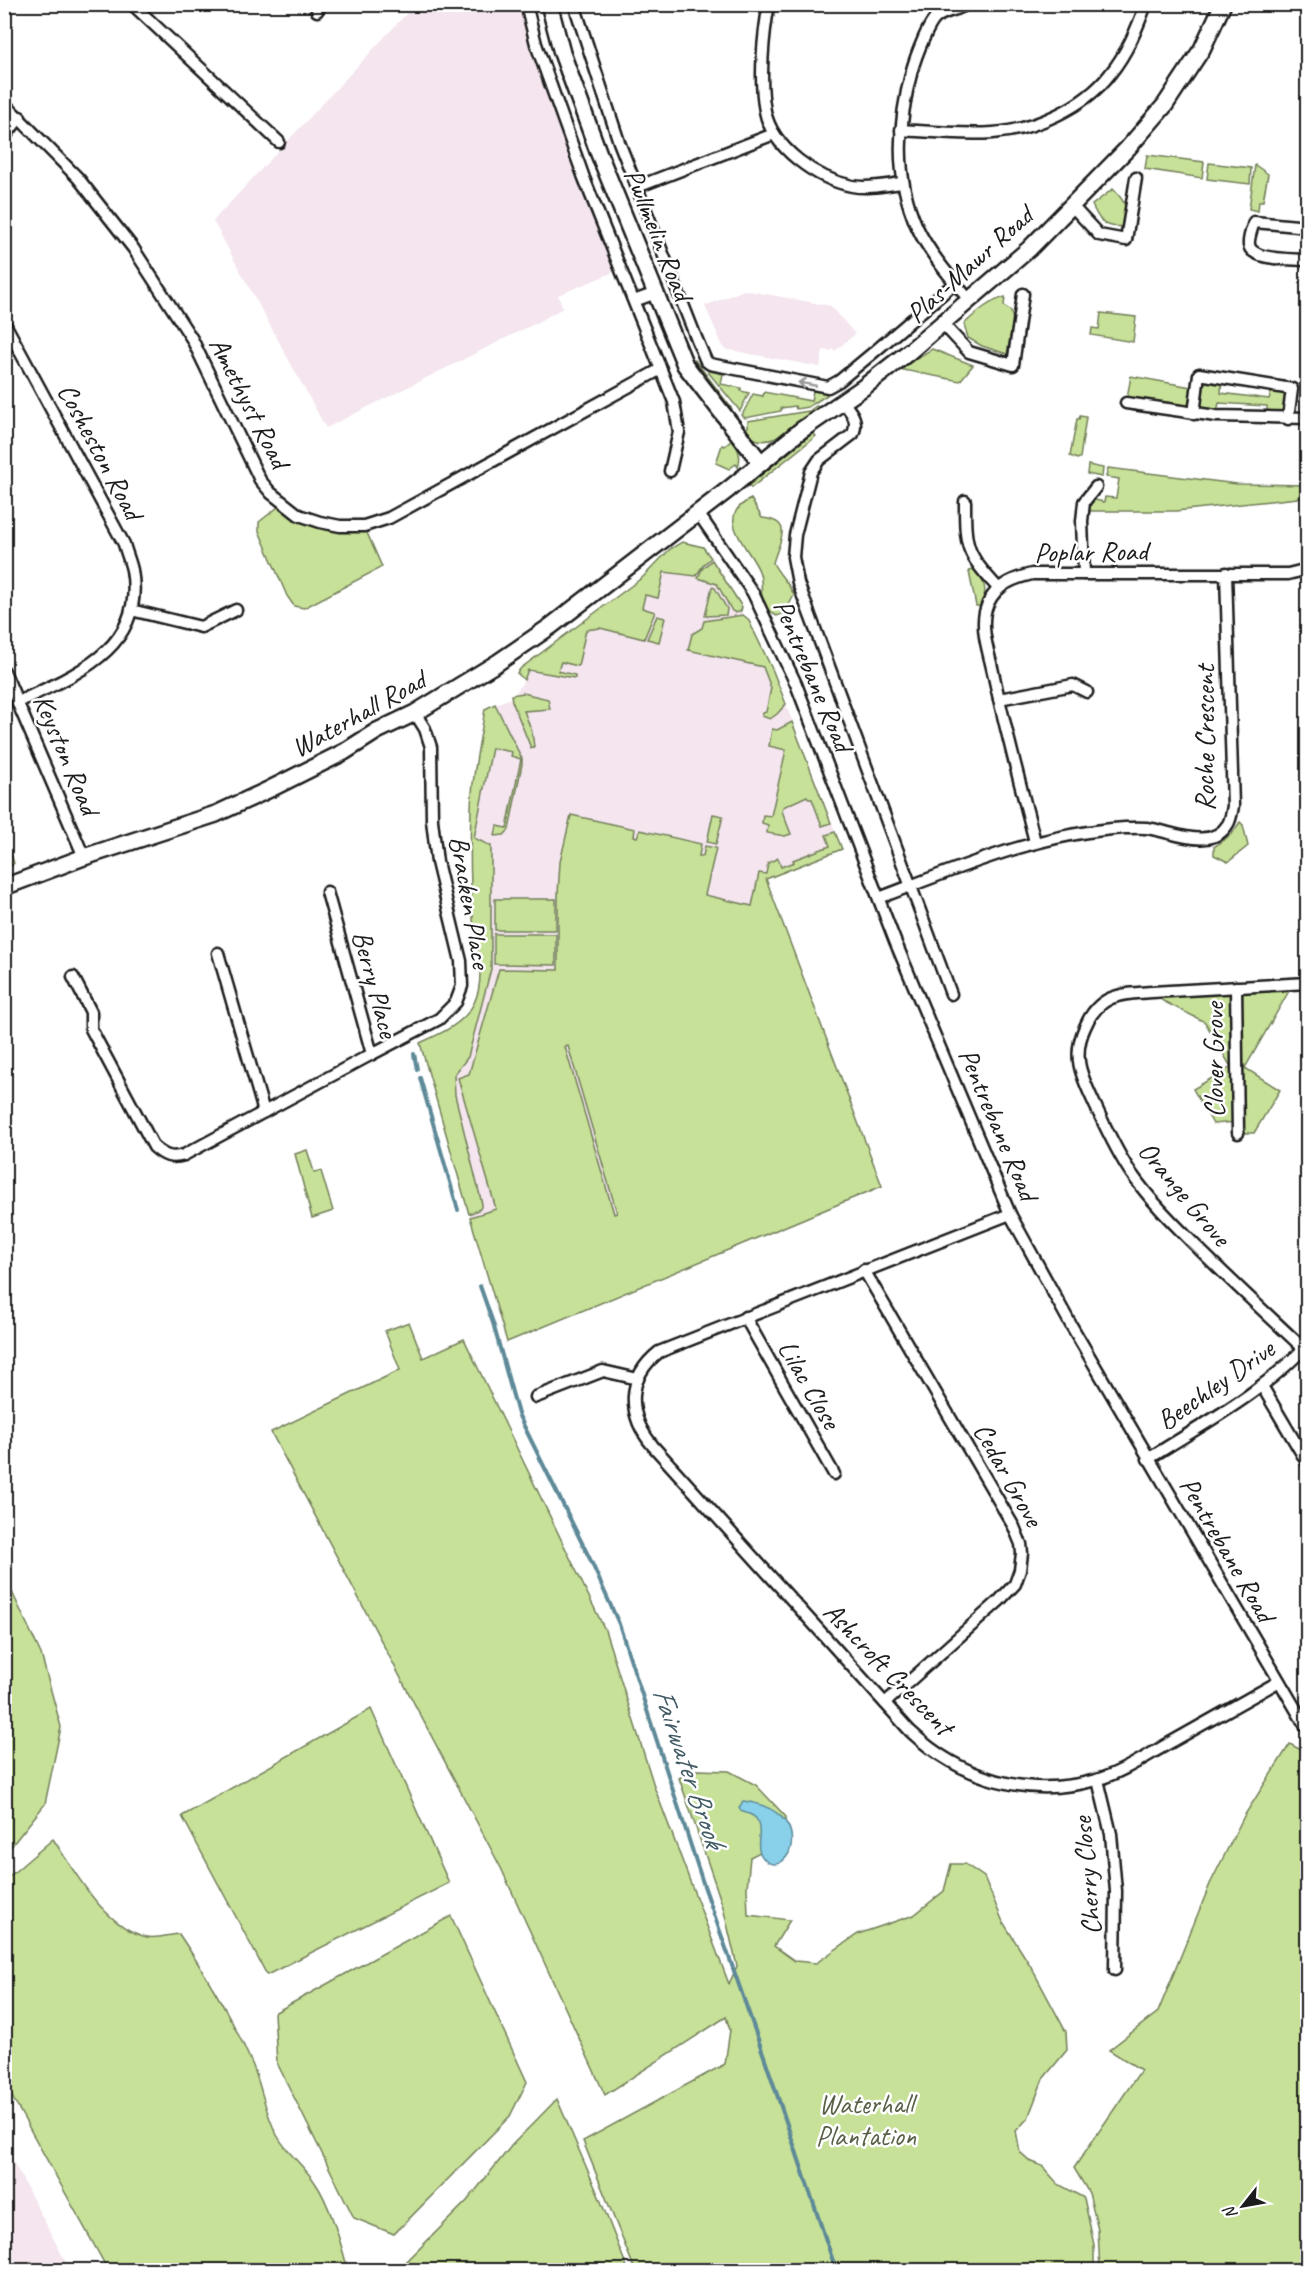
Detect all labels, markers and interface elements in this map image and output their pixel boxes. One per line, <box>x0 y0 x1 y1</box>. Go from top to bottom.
street label: Pwllmelin Road <box>616 163 702 309</box>
street label: Plas-Mawr Road <box>899 196 1043 330</box>
street label: Amethyst Road <box>202 331 299 477</box>
street label: Cosheston Road <box>50 377 153 529</box>
one-way arrow <box>798 378 817 389</box>
street label: Poplar Road <box>1034 533 1152 570</box>
street label: Pentrebane Road <box>766 594 863 760</box>
street label: Waterhall Road <box>285 660 435 765</box>
street label: Roche Crescent <box>1187 662 1222 811</box>
street label: Keyston Road <box>26 689 109 823</box>
street label: Bracken Place <box>442 833 500 973</box>
street label: Berry Place <box>344 927 407 1043</box>
street label: Clover Grove <box>1196 1001 1231 1118</box>
street label: Pentrebane Road <box>951 1043 1048 1209</box>
street label: Orange Grove <box>1131 1134 1240 1254</box>
street label: Beechley Drive <box>1150 1330 1282 1438</box>
street label: Lilac Close <box>770 1334 850 1437</box>
street label: Cedar Grove <box>966 1416 1052 1534</box>
street label: Pentrebane Road <box>1172 1470 1285 1632</box>
street label: Ashcroft Crescent <box>816 1594 964 1745</box>
water label: Fairwater Brook <box>644 1682 736 1858</box>
street label: Cherry Close <box>1064 1814 1109 1936</box>
park label: Waterhall Plantation <box>816 2086 919 2153</box>
north arrow <box>1213 2176 1273 2236</box>
text: N <box>1218 2201 1242 2223</box>

